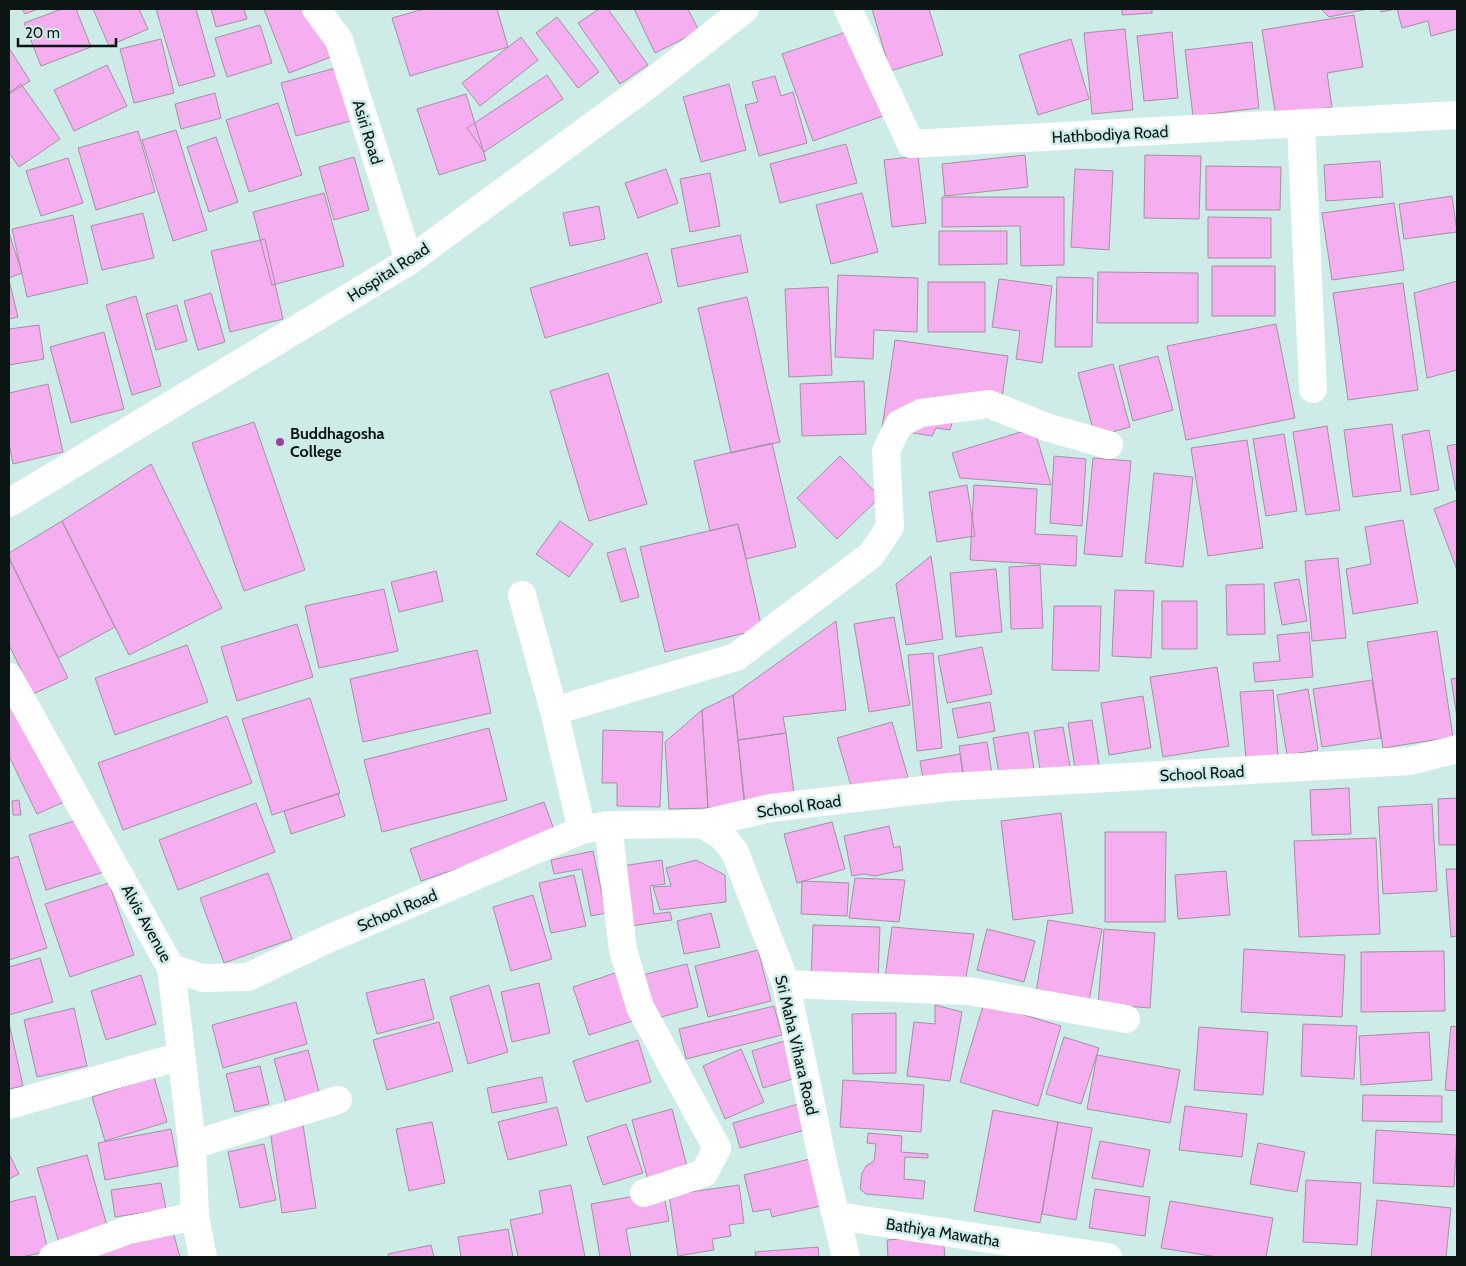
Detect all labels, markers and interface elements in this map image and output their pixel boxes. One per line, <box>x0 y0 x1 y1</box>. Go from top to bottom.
scale bar <box>18 15 115 47</box>
text: 20 m <box>25 24 60 42</box>
street label: Asiri Road <box>349 98 386 167</box>
street label: Hathbodiya Road <box>1051 122 1169 147</box>
street label: Hospital Road <box>344 239 433 306</box>
place label: Buddhagosha College <box>290 424 384 461</box>
marker: Buddhagosha College <box>274 436 286 448</box>
street label: School Road <box>1159 762 1245 785</box>
street label: School Road <box>756 791 842 822</box>
street label: Alvis Avenue <box>117 881 176 965</box>
street label: School Road <box>354 885 440 936</box>
street label: Sri Maha Vihara Road <box>771 973 822 1117</box>
street label: Bathiya Mawatha <box>885 1214 1001 1251</box>

